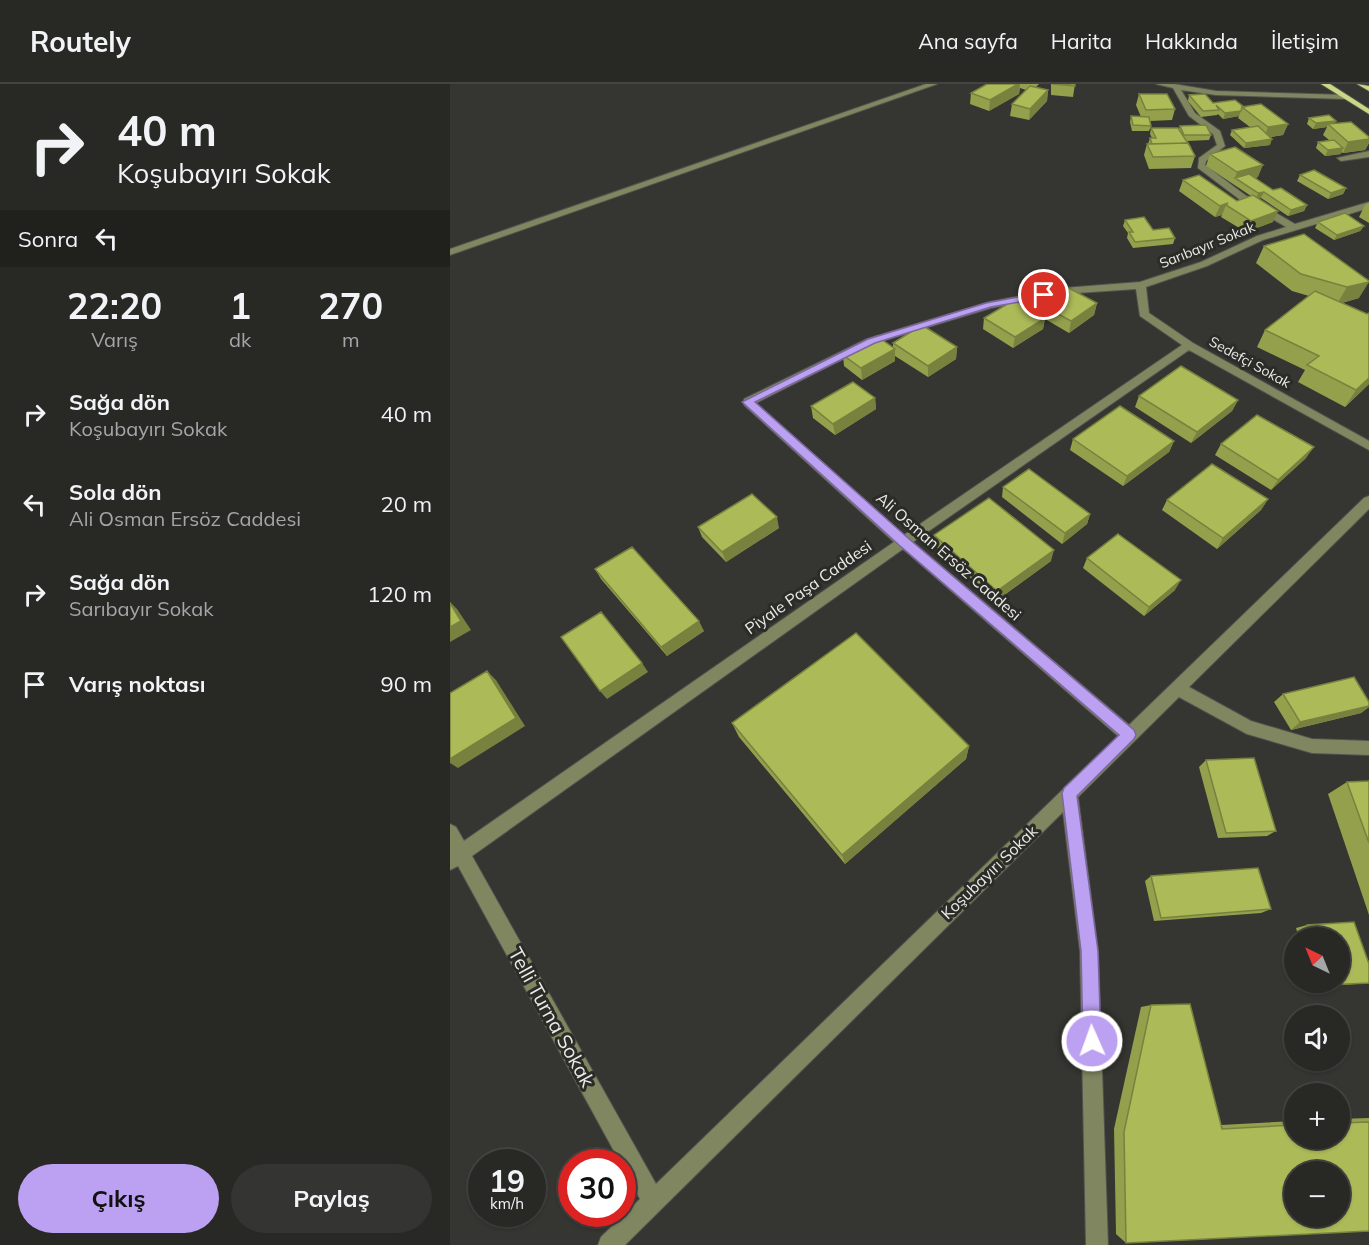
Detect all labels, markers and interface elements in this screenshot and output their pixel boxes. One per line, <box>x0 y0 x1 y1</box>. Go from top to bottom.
text: Routely <box>30 24 131 59</box>
text: Ana sayfa <box>918 28 1018 54</box>
text: Harita <box>1051 28 1112 54</box>
text: Hakkında <box>1145 28 1238 54</box>
text: İletişim <box>1271 28 1339 54</box>
text: 40 m <box>117 104 217 157</box>
icon: right <box>18 108 96 186</box>
text: Koşubayırı Sokak <box>117 156 331 190</box>
street label: Sarıbayır Sokak <box>1157 217 1258 272</box>
icon: left <box>90 222 123 255</box>
text: Sonra <box>18 225 78 253</box>
pin <box>1018 269 1069 320</box>
icon: arrive <box>1027 278 1060 311</box>
text: 22:20 <box>67 283 162 328</box>
text: 1 <box>229 283 251 328</box>
text: 270 <box>318 283 383 328</box>
text: Varış <box>91 327 138 352</box>
text: dk <box>229 327 251 352</box>
text: m <box>342 327 359 352</box>
street label: Sedefçi Sokak <box>1206 332 1295 392</box>
text: Sağa dön <box>69 388 170 416</box>
icon: right <box>18 398 51 431</box>
text: 40 m <box>381 400 432 428</box>
text: Koşubayırı Sokak <box>69 416 227 441</box>
text: Sola dön <box>69 478 162 506</box>
icon: left <box>18 488 51 521</box>
street label: Ali Osman Ersöz Caddesi <box>872 488 1026 624</box>
text: 20 m <box>381 490 432 518</box>
text: Ali Osman Ersöz Caddesi <box>69 506 301 531</box>
street label: Piyale Paşa Caddesi <box>741 536 875 638</box>
text: Sağa dön <box>69 568 170 596</box>
icon: right <box>18 578 51 611</box>
text: 120 m <box>367 580 432 608</box>
text: Sarıbayır Sokak <box>69 596 214 621</box>
icon: arrive <box>18 668 51 701</box>
text: Varış noktası <box>69 670 205 698</box>
text: 90 m <box>381 670 432 698</box>
street label: Koşubayırı Sokak <box>937 820 1042 923</box>
north arrow <box>1284 927 1350 993</box>
map controls <box>1284 927 1350 1227</box>
street label: Telli Turna Sokak <box>503 943 601 1092</box>
button: sound <box>1284 1005 1350 1071</box>
position arrow <box>1060 1009 1124 1073</box>
button: + <box>1284 1083 1350 1149</box>
speed limit sign: 30 <box>558 1149 636 1227</box>
button: − <box>1284 1161 1350 1227</box>
text: 19 <box>489 1162 525 1200</box>
button: Çıkış <box>18 1164 219 1233</box>
button: Paylaş <box>231 1164 432 1233</box>
text: km/h <box>490 1194 524 1213</box>

